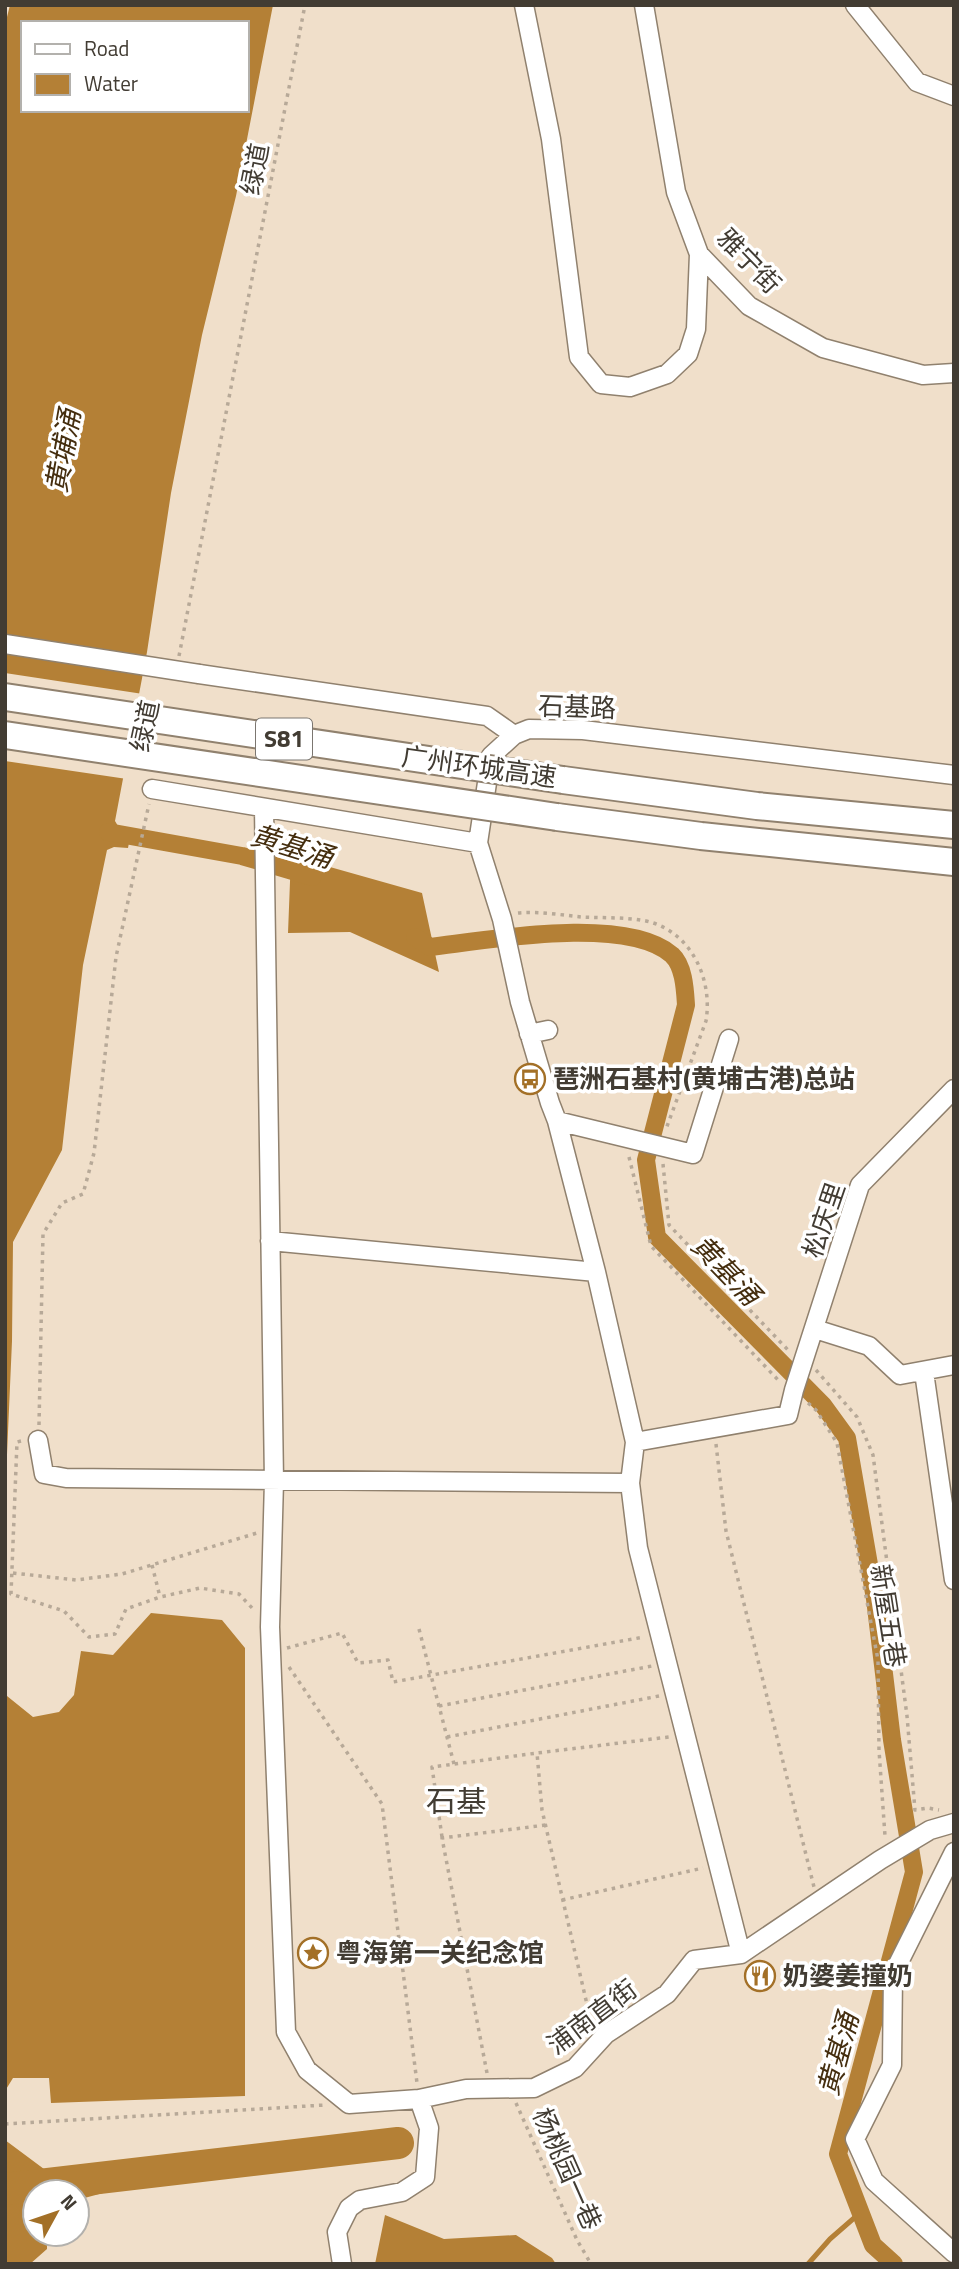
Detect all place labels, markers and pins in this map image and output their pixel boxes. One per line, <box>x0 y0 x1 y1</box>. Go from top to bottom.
place label: 琶洲石基村(黄埔古港)总站 <box>553 1059 855 1098</box>
bus stop icon: 琶洲石基村(黄埔古港)总站 <box>513 1062 547 1096</box>
place label: 粤海第一关纪念馆 <box>336 1933 544 1972</box>
place icon: 粤海第一关纪念馆 <box>296 1936 330 1970</box>
place label: 奶婆姜撞奶 <box>783 1956 913 1995</box>
restaurant icon: 奶婆姜撞奶 <box>743 1959 777 1993</box>

